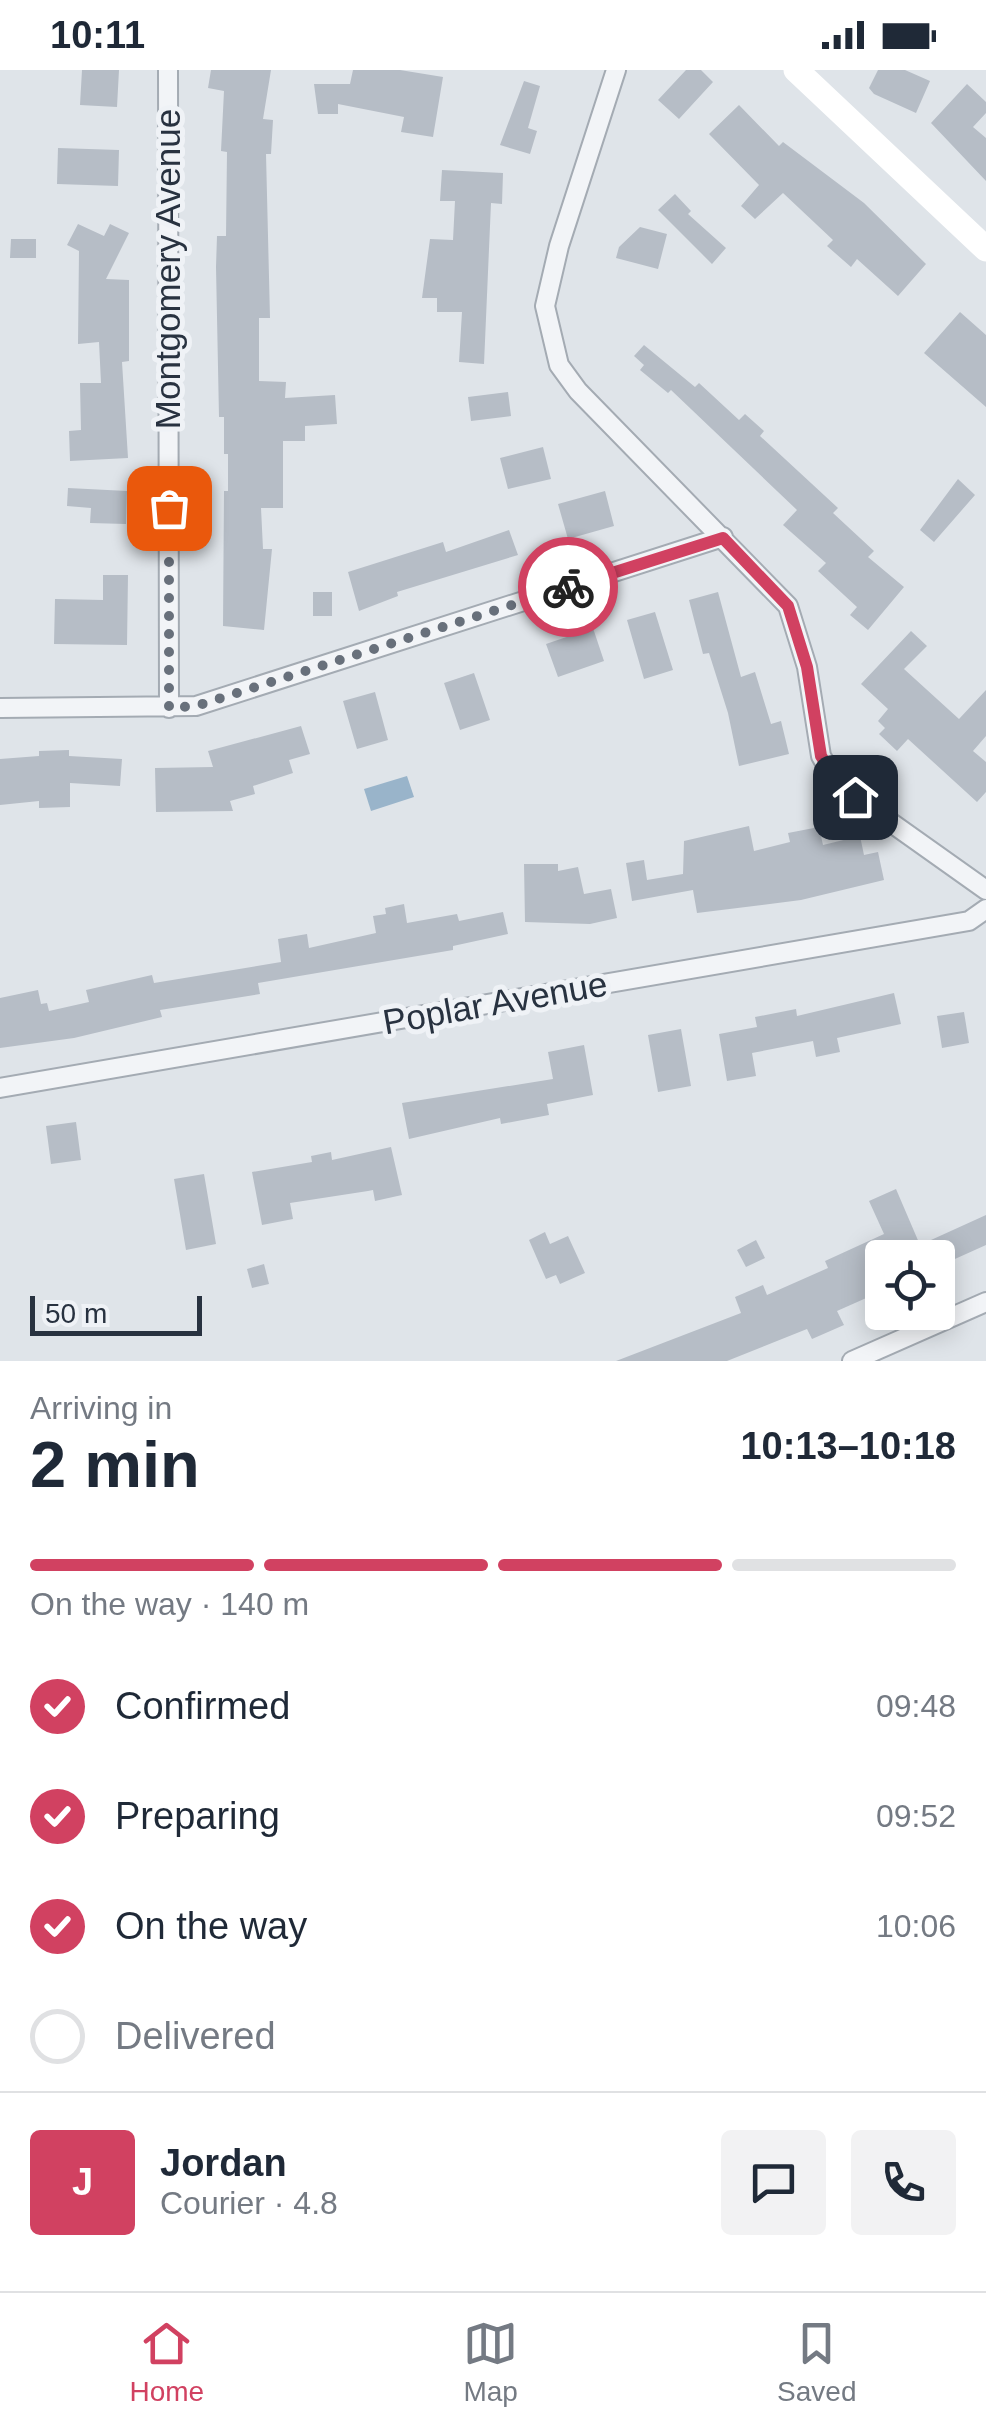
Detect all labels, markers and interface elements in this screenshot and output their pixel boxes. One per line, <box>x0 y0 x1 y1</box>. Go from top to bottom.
text: 10:11 <box>50 14 145 56</box>
street label: Montgomery Avenue <box>148 109 187 429</box>
pin <box>127 466 212 551</box>
icon: bag <box>142 481 197 536</box>
courier <box>518 537 618 637</box>
icon: bike <box>541 560 596 615</box>
pin <box>813 755 898 840</box>
icon: home <box>828 770 883 825</box>
street label: Poplar Avenue <box>380 964 610 1041</box>
map controls <box>865 1240 955 1330</box>
button: locate <box>865 1240 955 1330</box>
scale bar <box>30 1291 202 1336</box>
text: 50 m <box>45 1298 107 1329</box>
text: Arriving in <box>30 1390 172 1426</box>
text: 10:13–10:18 <box>740 1425 956 1467</box>
text: 2 min <box>30 1428 200 1501</box>
text: On the way · 140 m <box>30 1586 309 1622</box>
icon: check <box>30 1679 85 1734</box>
text: Confirmed <box>115 1685 290 1727</box>
text: 09:48 <box>876 1688 956 1724</box>
icon: check <box>30 1789 85 1844</box>
text: Preparing <box>115 1795 280 1837</box>
text: 09:52 <box>876 1798 956 1834</box>
icon: check <box>30 1899 85 1954</box>
text: On the way <box>115 1905 307 1947</box>
text: 10:06 <box>876 1908 956 1944</box>
text: Delivered <box>115 2015 276 2057</box>
button: chat <box>721 2130 826 2235</box>
button: phone <box>851 2130 956 2235</box>
text: Jordan <box>160 2142 287 2184</box>
text: J <box>72 2161 93 2203</box>
text: Courier · 4.8 <box>160 2185 338 2221</box>
tab: Home <box>129 2316 204 2408</box>
tab: Map <box>463 2316 518 2408</box>
tab: Saved <box>777 2316 856 2408</box>

